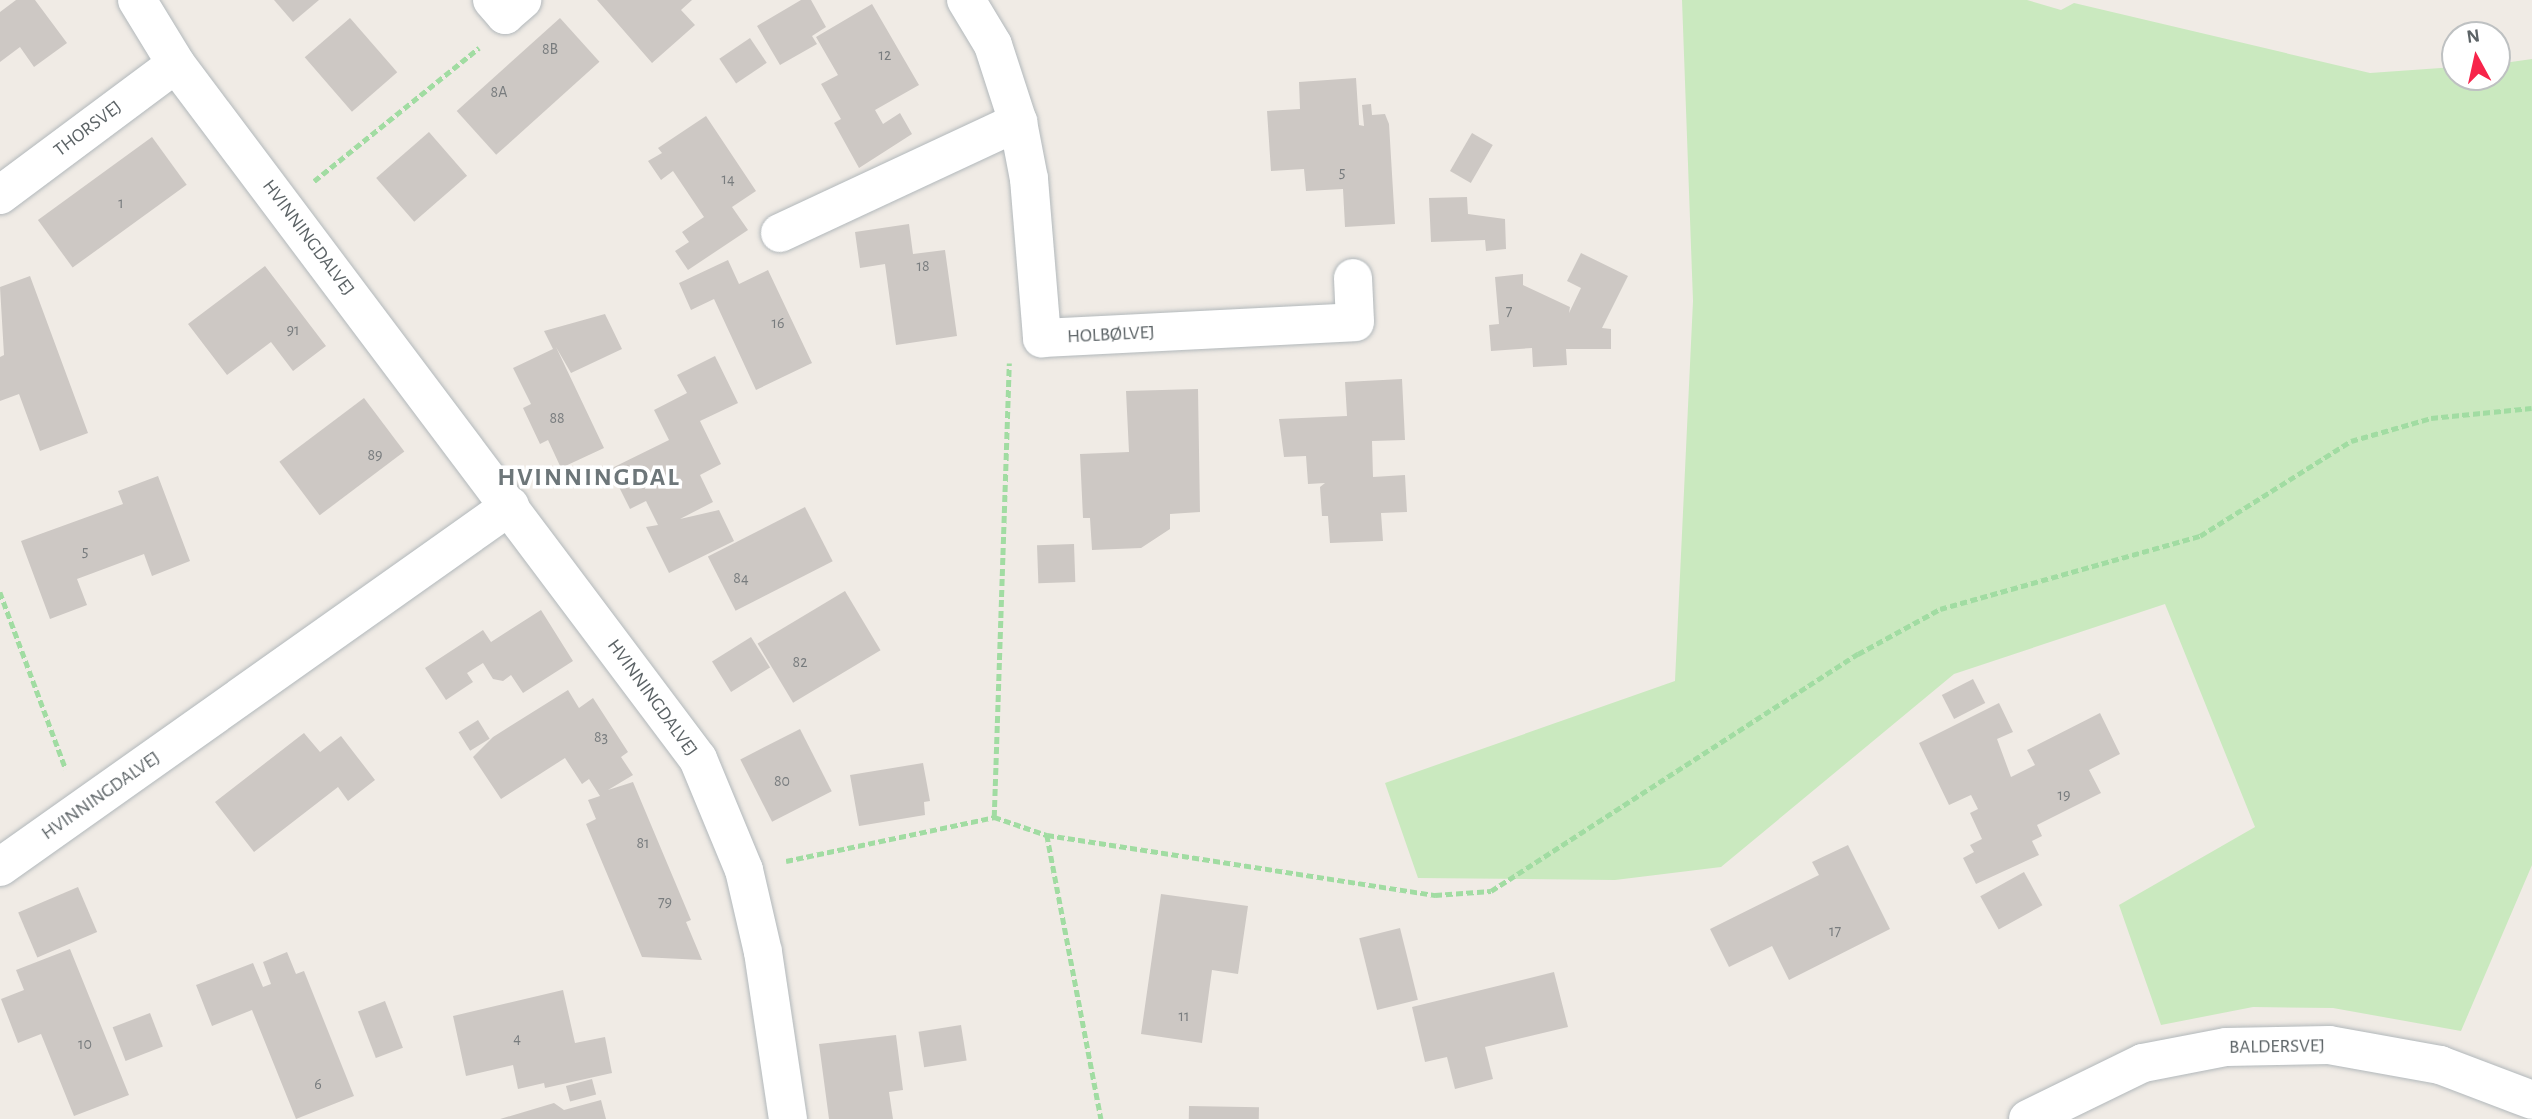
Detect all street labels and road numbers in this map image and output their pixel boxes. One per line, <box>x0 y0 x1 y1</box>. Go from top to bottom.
street label: THORSVEJ <box>49 96 127 162</box>
street label: HVINNINGDALVEJ <box>257 176 359 300</box>
street label: HOLBØLVEJ <box>1067 321 1155 349</box>
street label: HVINNINGDALVEJ <box>602 635 702 761</box>
street label: HVINNINGDALVEJ <box>37 747 165 845</box>
street label: BALDERSVEJ <box>2229 1035 2325 1059</box>

